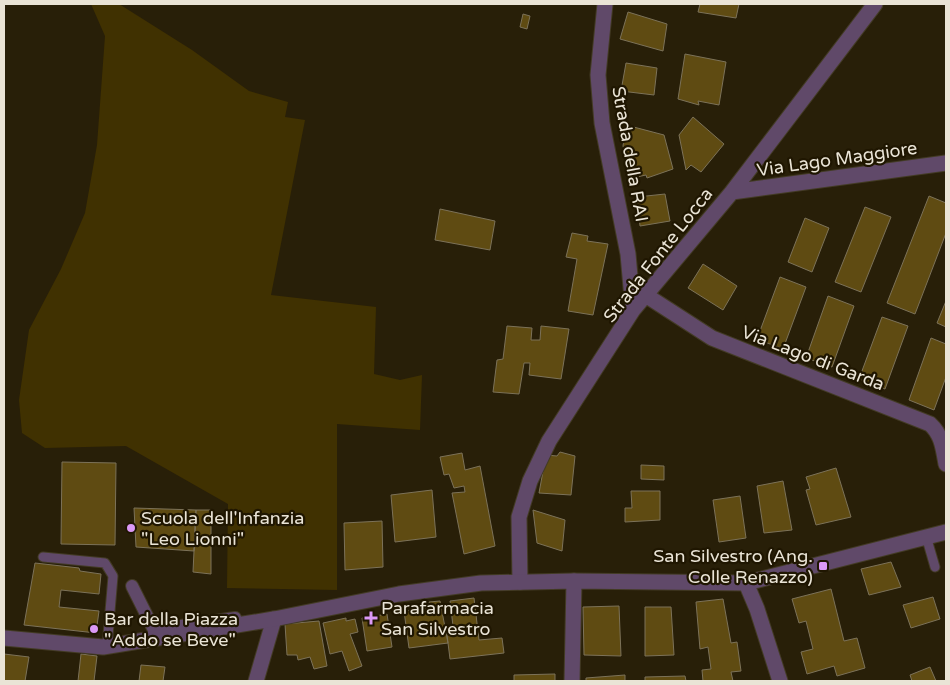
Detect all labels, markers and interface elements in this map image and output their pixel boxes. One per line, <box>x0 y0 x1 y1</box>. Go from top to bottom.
street label: Strada della RAI <box>607 84 653 224</box>
street label: Via Lago Maggiore <box>755 137 919 181</box>
street label: Strada Fonte Locca <box>599 183 717 327</box>
street label: Via Lago di Garda <box>738 321 888 395</box>
place label: Scuola dell'Infanzia "Leo Lionni" <box>141 507 304 550</box>
marker: Scuola dell'Infanzia "Leo Lionni" <box>125 522 137 534</box>
place label: San Silvestro (Ang. Colle Renazzo) <box>653 545 813 588</box>
marker: San Silvestro (Ang. Colle Renazzo) <box>817 560 829 572</box>
place label: Parafarmacia San Silvestro <box>381 597 494 640</box>
place label: Bar della Piazza "Addo se Beve" <box>104 608 238 651</box>
marker: Parafarmacia San Silvestro <box>365 612 377 624</box>
marker: Bar della Piazza "Addo se Beve" <box>88 623 100 635</box>

